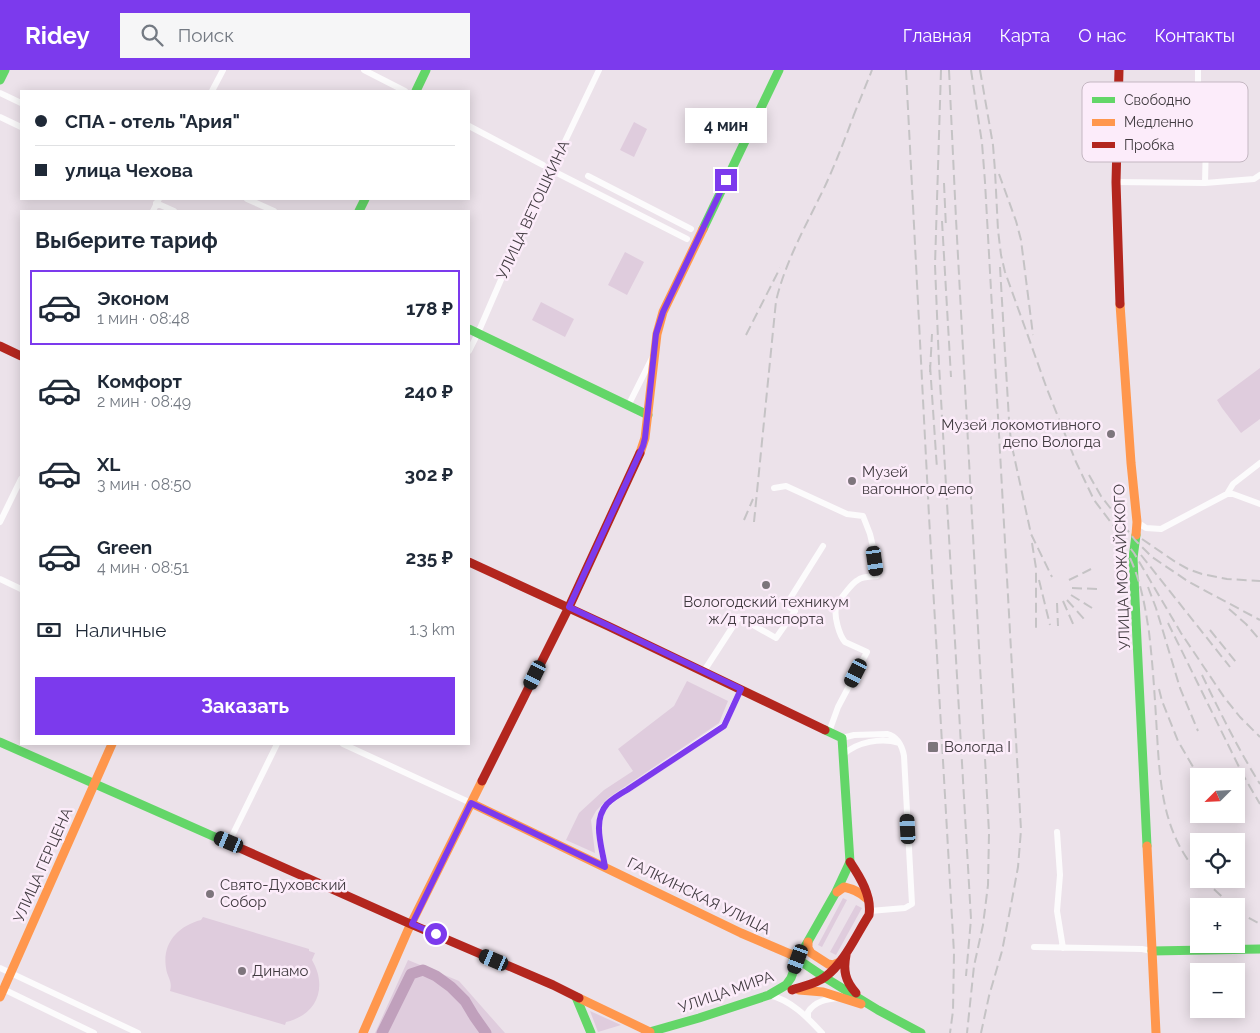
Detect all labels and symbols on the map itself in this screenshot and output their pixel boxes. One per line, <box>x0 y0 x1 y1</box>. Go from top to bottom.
legend <box>1082 82 1248 162</box>
text: Свободно <box>1124 92 1191 108</box>
callout: 4 мин <box>685 108 767 142</box>
text: Медленно <box>1124 114 1193 130</box>
text: Пробка <box>1124 137 1174 153</box>
street label: УЛИЦА ВЕТОШКИНА <box>493 138 573 282</box>
route end <box>715 169 737 191</box>
place label: Музей локомотивного депо Вологда <box>941 416 1101 451</box>
marker: Музей локомотивного депо Вологда <box>1105 428 1117 440</box>
place label: Музей вагонного депо <box>862 463 973 498</box>
marker: Музей вагонного депо <box>846 475 858 487</box>
street label: УЛИЦА МОЖАЙСКОГО <box>1110 484 1134 650</box>
car <box>865 545 884 577</box>
marker: Вологодский техникум ж/д транспорта <box>760 579 772 591</box>
place label: Вологодский техникум ж/д транспорта <box>683 593 849 628</box>
car <box>842 656 869 690</box>
car <box>521 658 548 692</box>
place label: Вологда I <box>944 738 1011 756</box>
marker: Вологда I <box>926 740 940 754</box>
north arrow <box>1190 768 1245 822</box>
street label: УЛИЦА ГЕРЦЕНА <box>10 805 76 925</box>
car <box>899 814 916 844</box>
car <box>212 829 245 855</box>
street label: ГАЛКИНСКАЯ УЛИЦА <box>625 854 773 938</box>
place label: Свято-Духовский Собор <box>220 876 346 911</box>
marker: Свято-Духовский Собор <box>204 888 216 900</box>
route start <box>425 923 447 945</box>
car <box>785 942 810 976</box>
car <box>477 947 510 973</box>
place label: Динамо <box>252 962 309 980</box>
marker: Динамо <box>236 965 248 977</box>
street label: УЛИЦА МИРА <box>676 967 776 1017</box>

